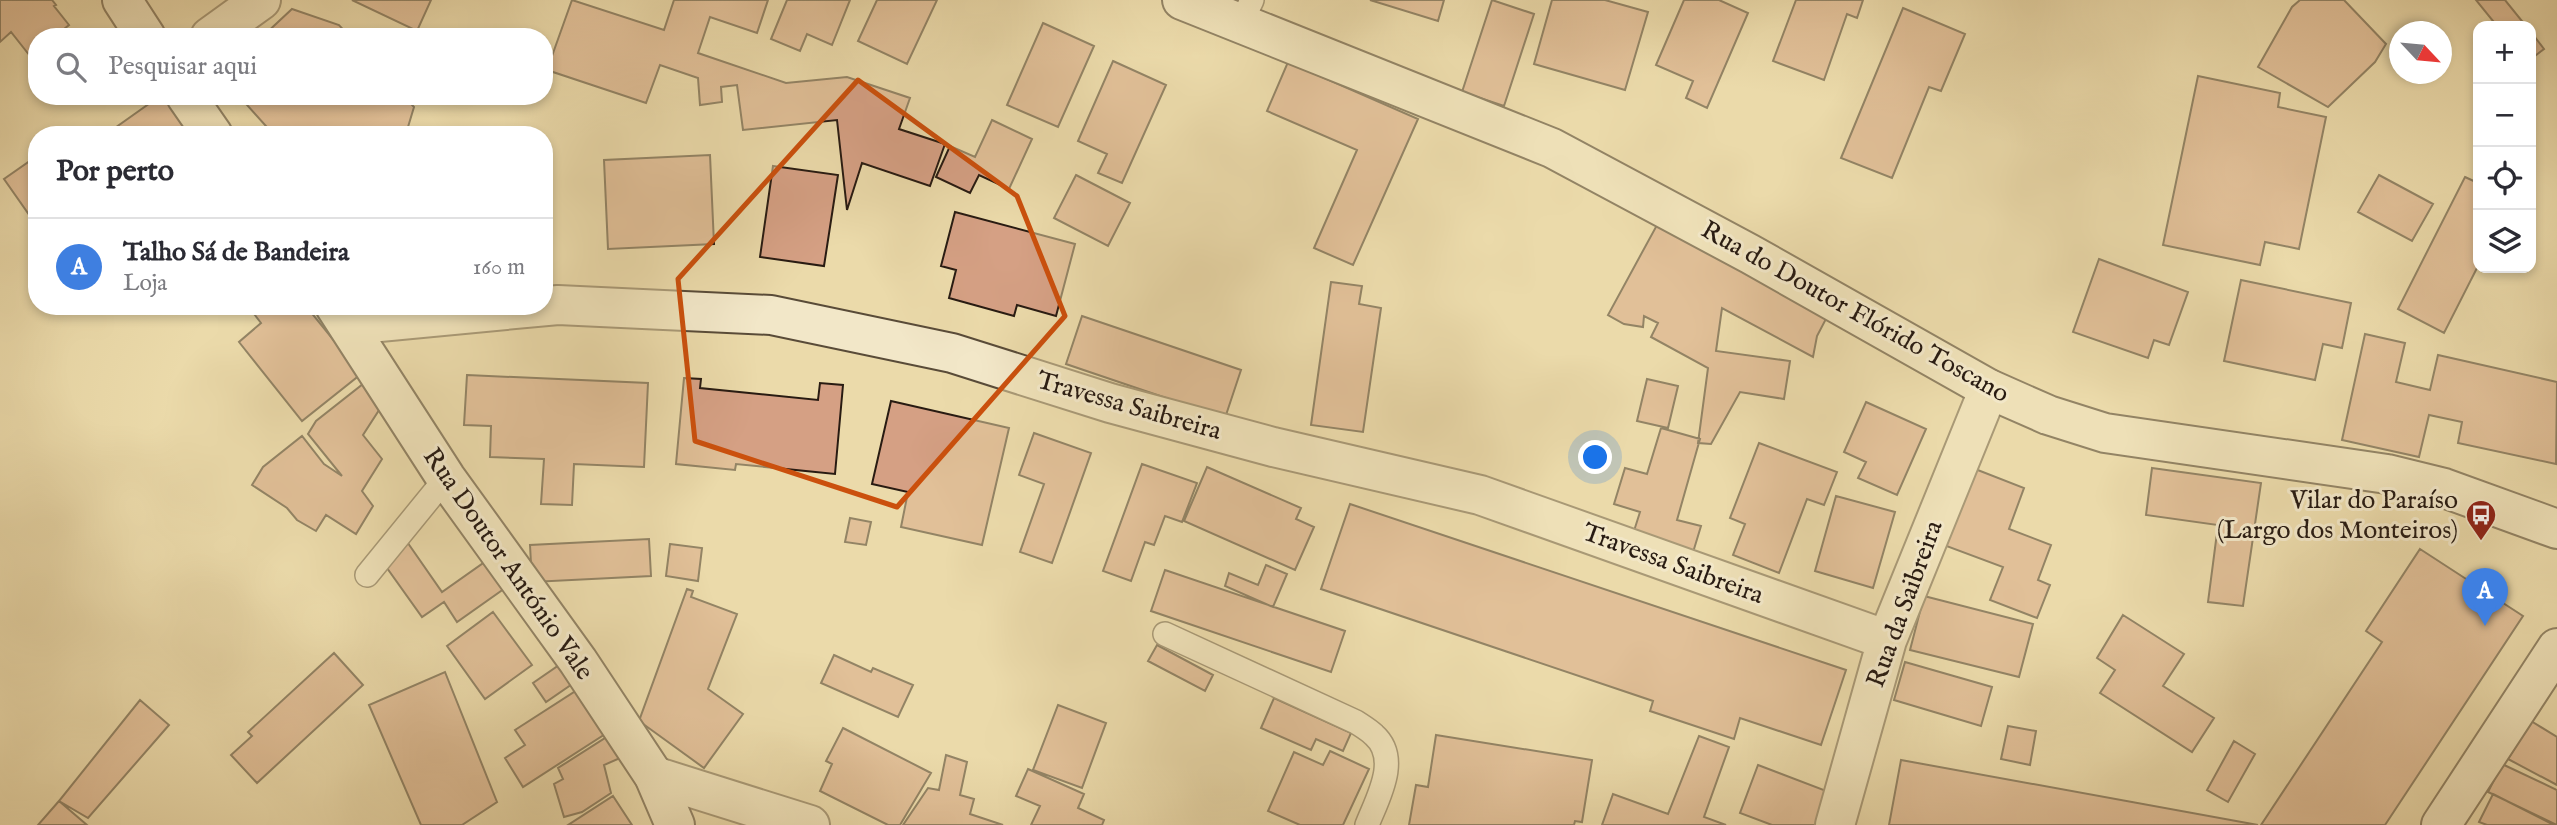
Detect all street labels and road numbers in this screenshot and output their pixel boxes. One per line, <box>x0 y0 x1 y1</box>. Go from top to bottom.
street label: Rua do Doutor Flórido Toscano <box>1695 213 2015 411</box>
street label: Travessa Saibreira <box>1033 364 1226 448</box>
street label: Rua Doutor António Vale <box>415 441 601 687</box>
street label: Rua da Saibreira <box>1860 515 1951 692</box>
street label: Travessa Saibreira <box>1578 516 1769 612</box>

